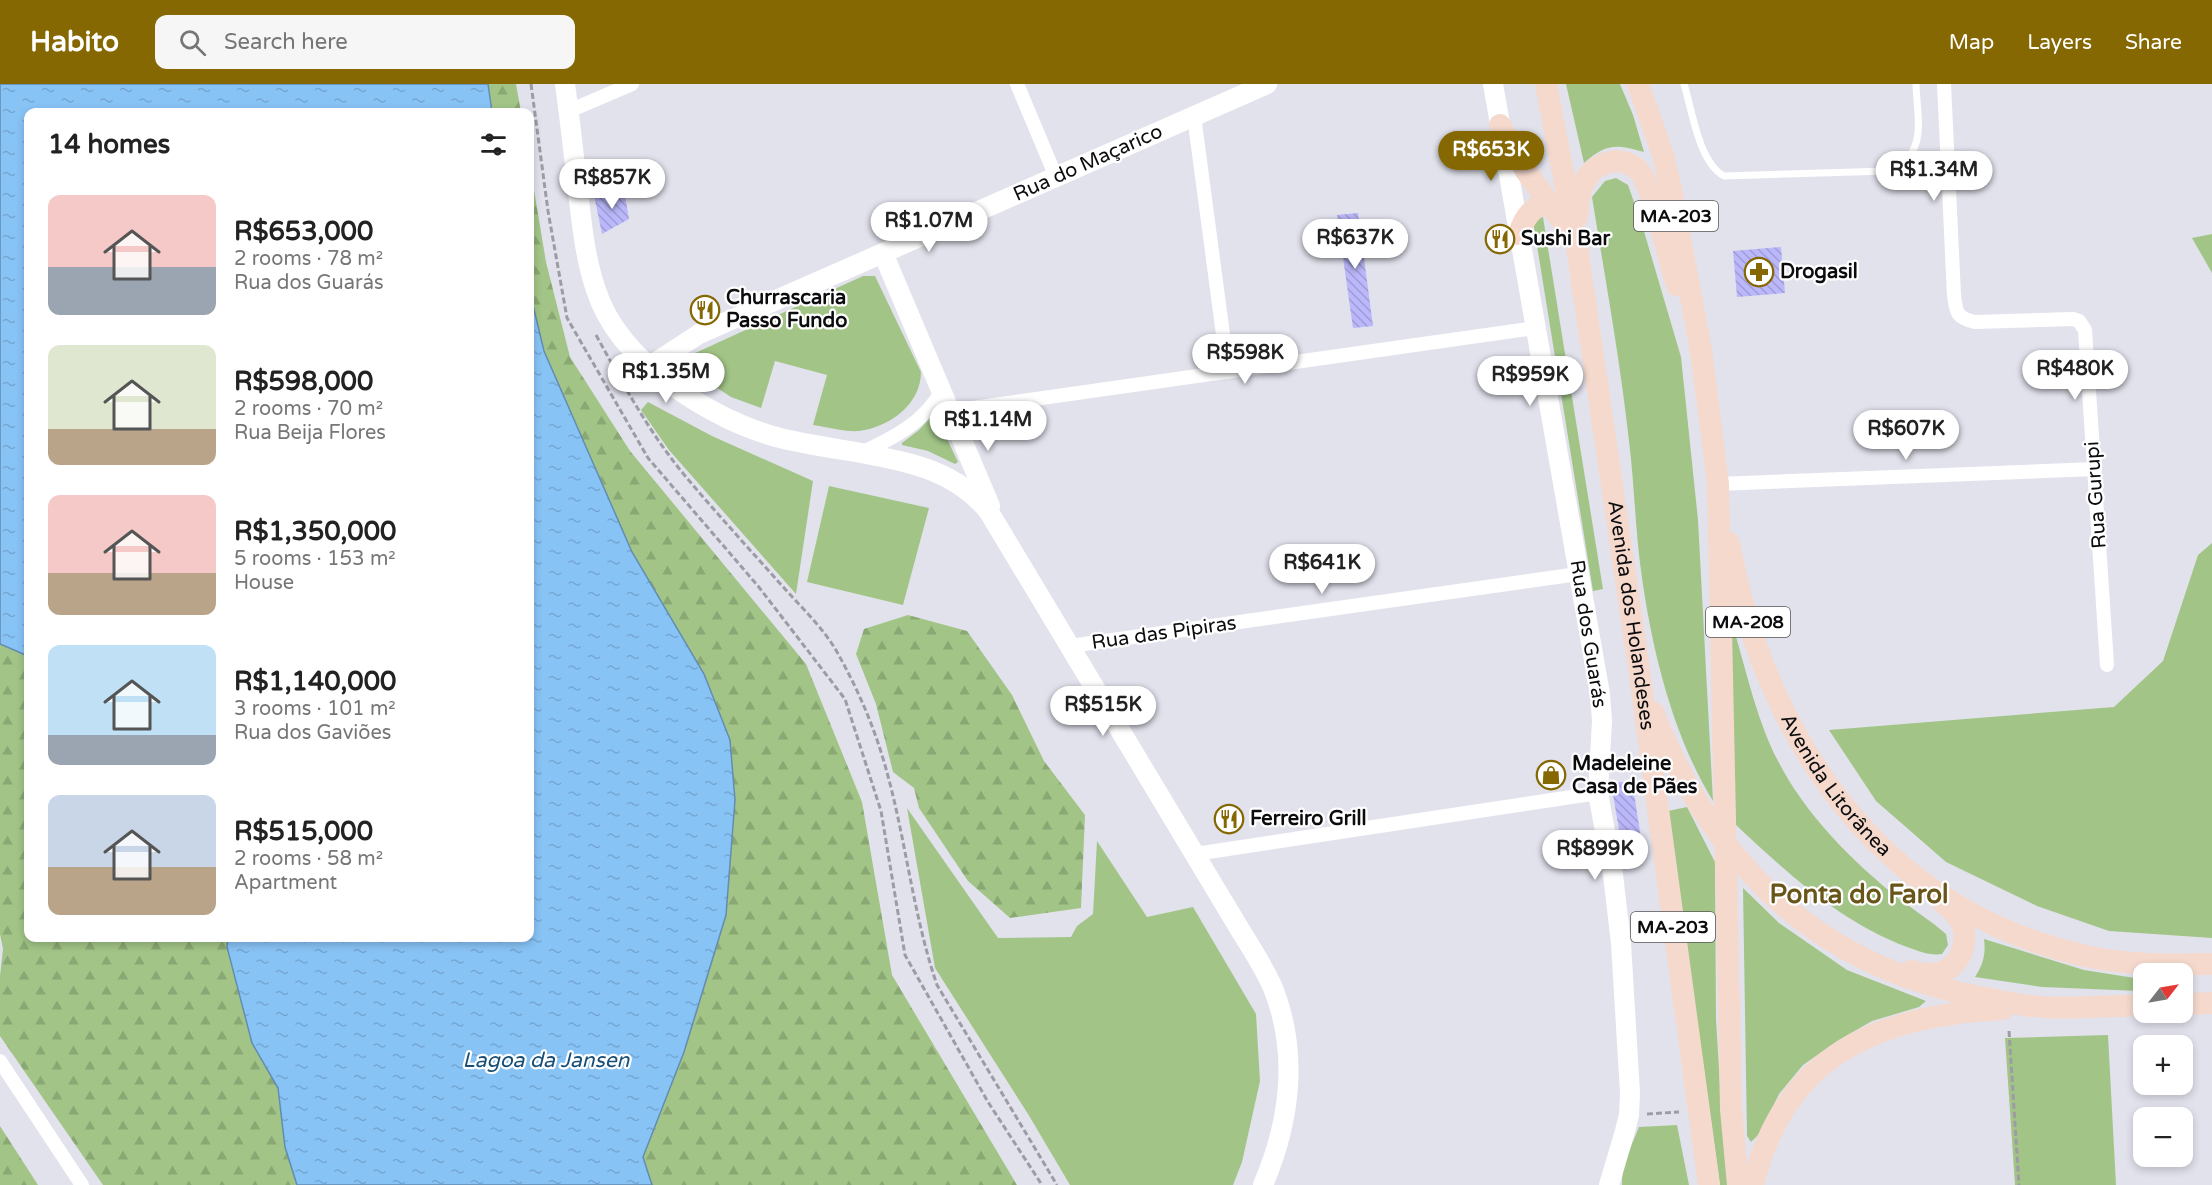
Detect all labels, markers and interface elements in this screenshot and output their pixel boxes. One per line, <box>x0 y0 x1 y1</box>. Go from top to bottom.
search box <box>155 15 575 69</box>
text: Habito <box>30 25 119 59</box>
icon: search <box>176 26 209 59</box>
text: Search here <box>224 29 348 55</box>
text: Map <box>1949 30 1994 55</box>
text: Layers <box>2027 30 2092 55</box>
text: Share <box>2125 30 2182 55</box>
street label: Rua do Maçarico <box>1010 119 1166 207</box>
icon: filters <box>477 128 510 161</box>
text: 14 homes <box>48 129 170 160</box>
pin: R$653K <box>1442 131 1540 182</box>
text: R$653K <box>1452 138 1530 162</box>
pin: R$1.34M <box>1879 151 1989 202</box>
text: R$1.34M <box>1890 158 1978 182</box>
pin: R$857K <box>563 159 661 210</box>
text: R$857K <box>573 166 651 190</box>
road number: MA-203 <box>1634 201 1718 231</box>
pin: R$1.07M <box>874 202 984 253</box>
text: R$1.07M <box>885 209 973 233</box>
text: R$653,000 <box>234 216 373 247</box>
icon: home <box>96 219 168 291</box>
pin: R$637K <box>1306 219 1404 270</box>
restaurant icon: Sushi Bar <box>1484 223 1516 255</box>
text: R$637K <box>1316 226 1394 250</box>
place label: Sushi Bar <box>1521 227 1610 251</box>
text: 2 rooms · 78 m² <box>234 247 383 271</box>
pharmacy icon: Drogasil <box>1743 256 1775 288</box>
place label: Drogasil <box>1780 260 1858 284</box>
text: Rua dos Guarás <box>234 271 384 295</box>
place label: Churrascaria Passo Fundo <box>726 286 847 333</box>
restaurant icon: Churrascaria Passo Fundo <box>689 294 721 326</box>
pin: R$598K <box>1196 334 1294 385</box>
text: R$598K <box>1206 341 1284 365</box>
pin: R$480K <box>2026 350 2124 401</box>
pin: R$1.35M <box>611 353 721 404</box>
pin: R$959K <box>1481 356 1579 407</box>
text: R$480K <box>2036 357 2114 381</box>
text: R$1.35M <box>622 360 710 384</box>
text: R$959K <box>1491 363 1569 387</box>
text: R$598,000 <box>234 366 373 397</box>
icon: home <box>96 369 168 441</box>
text: 2 rooms · 70 m² <box>234 397 383 421</box>
pin: R$1.14M <box>933 401 1043 452</box>
text: R$1.14M <box>944 408 1032 432</box>
pin: R$607K <box>1857 410 1955 461</box>
text: R$607K <box>1867 417 1945 441</box>
text: Rua Beija Flores <box>234 421 386 445</box>
street label: Rua Gurupi <box>2080 440 2112 550</box>
street label: Avenida dos Holandeses <box>1602 499 1659 731</box>
text: R$1,350,000 <box>234 516 396 547</box>
icon: home <box>96 519 168 591</box>
pin: R$641K <box>1273 544 1371 595</box>
text: 5 rooms · 153 m² <box>234 547 396 571</box>
text: R$641K <box>1283 551 1361 575</box>
street label: Rua dos Guarás <box>1564 558 1612 710</box>
text: House <box>234 571 294 595</box>
road number: MA-208 <box>1706 607 1790 637</box>
street label: Rua das Pipiras <box>1090 611 1238 655</box>
text: R$1,140,000 <box>234 666 396 697</box>
icon: home <box>96 669 168 741</box>
pin: R$515K <box>1054 686 1152 737</box>
text: R$515K <box>1064 693 1142 717</box>
text: 3 rooms · 101 m² <box>234 697 396 721</box>
street label: Avenida Litorânea <box>1775 710 1896 862</box>
text: Rua dos Gaviões <box>234 721 391 745</box>
place label: Madeleine Casa de Pães <box>1572 752 1698 799</box>
shop icon: Madeleine Casa de Pães <box>1535 759 1567 791</box>
restaurant icon: Ferreiro Grill <box>1213 803 1245 835</box>
place label: Ferreiro Grill <box>1250 807 1366 831</box>
text: R$515,000 <box>234 816 373 847</box>
icon: home <box>96 819 168 891</box>
pin: R$899K <box>1546 830 1644 881</box>
text: R$899K <box>1556 837 1634 861</box>
text: 2 rooms · 58 m² <box>234 847 383 871</box>
text: Apartment <box>234 871 337 895</box>
district label: Ponta do Farol <box>1769 879 1949 910</box>
road number: MA-203 <box>1631 912 1715 942</box>
north arrow <box>2133 963 2193 1023</box>
map controls <box>2133 963 2193 1167</box>
button: + <box>2133 1035 2193 1095</box>
water label: Lagoa da Jansen <box>463 1048 631 1073</box>
button: − <box>2133 1107 2193 1167</box>

